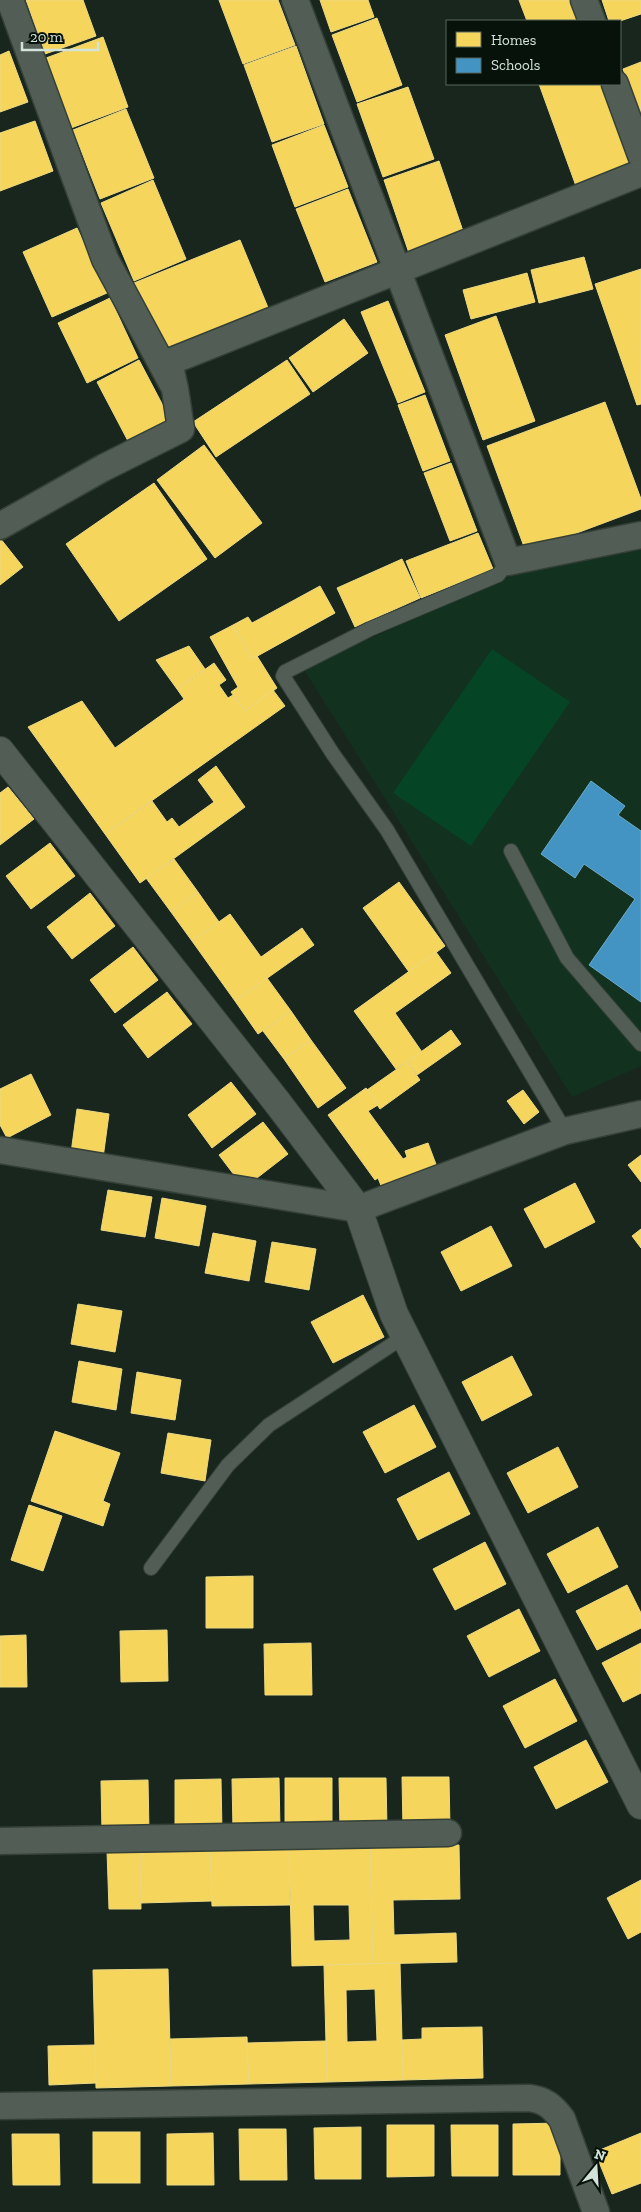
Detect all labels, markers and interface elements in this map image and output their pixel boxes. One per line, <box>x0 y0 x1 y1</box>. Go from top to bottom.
scale bar <box>22 20 99 52</box>
legend <box>446 20 621 85</box>
text: 20 m <box>30 28 63 46</box>
text: Homes <box>491 31 536 49</box>
text: Schools <box>491 56 540 74</box>
north arrow <box>571 2142 621 2192</box>
text: N <box>592 2145 608 2165</box>

